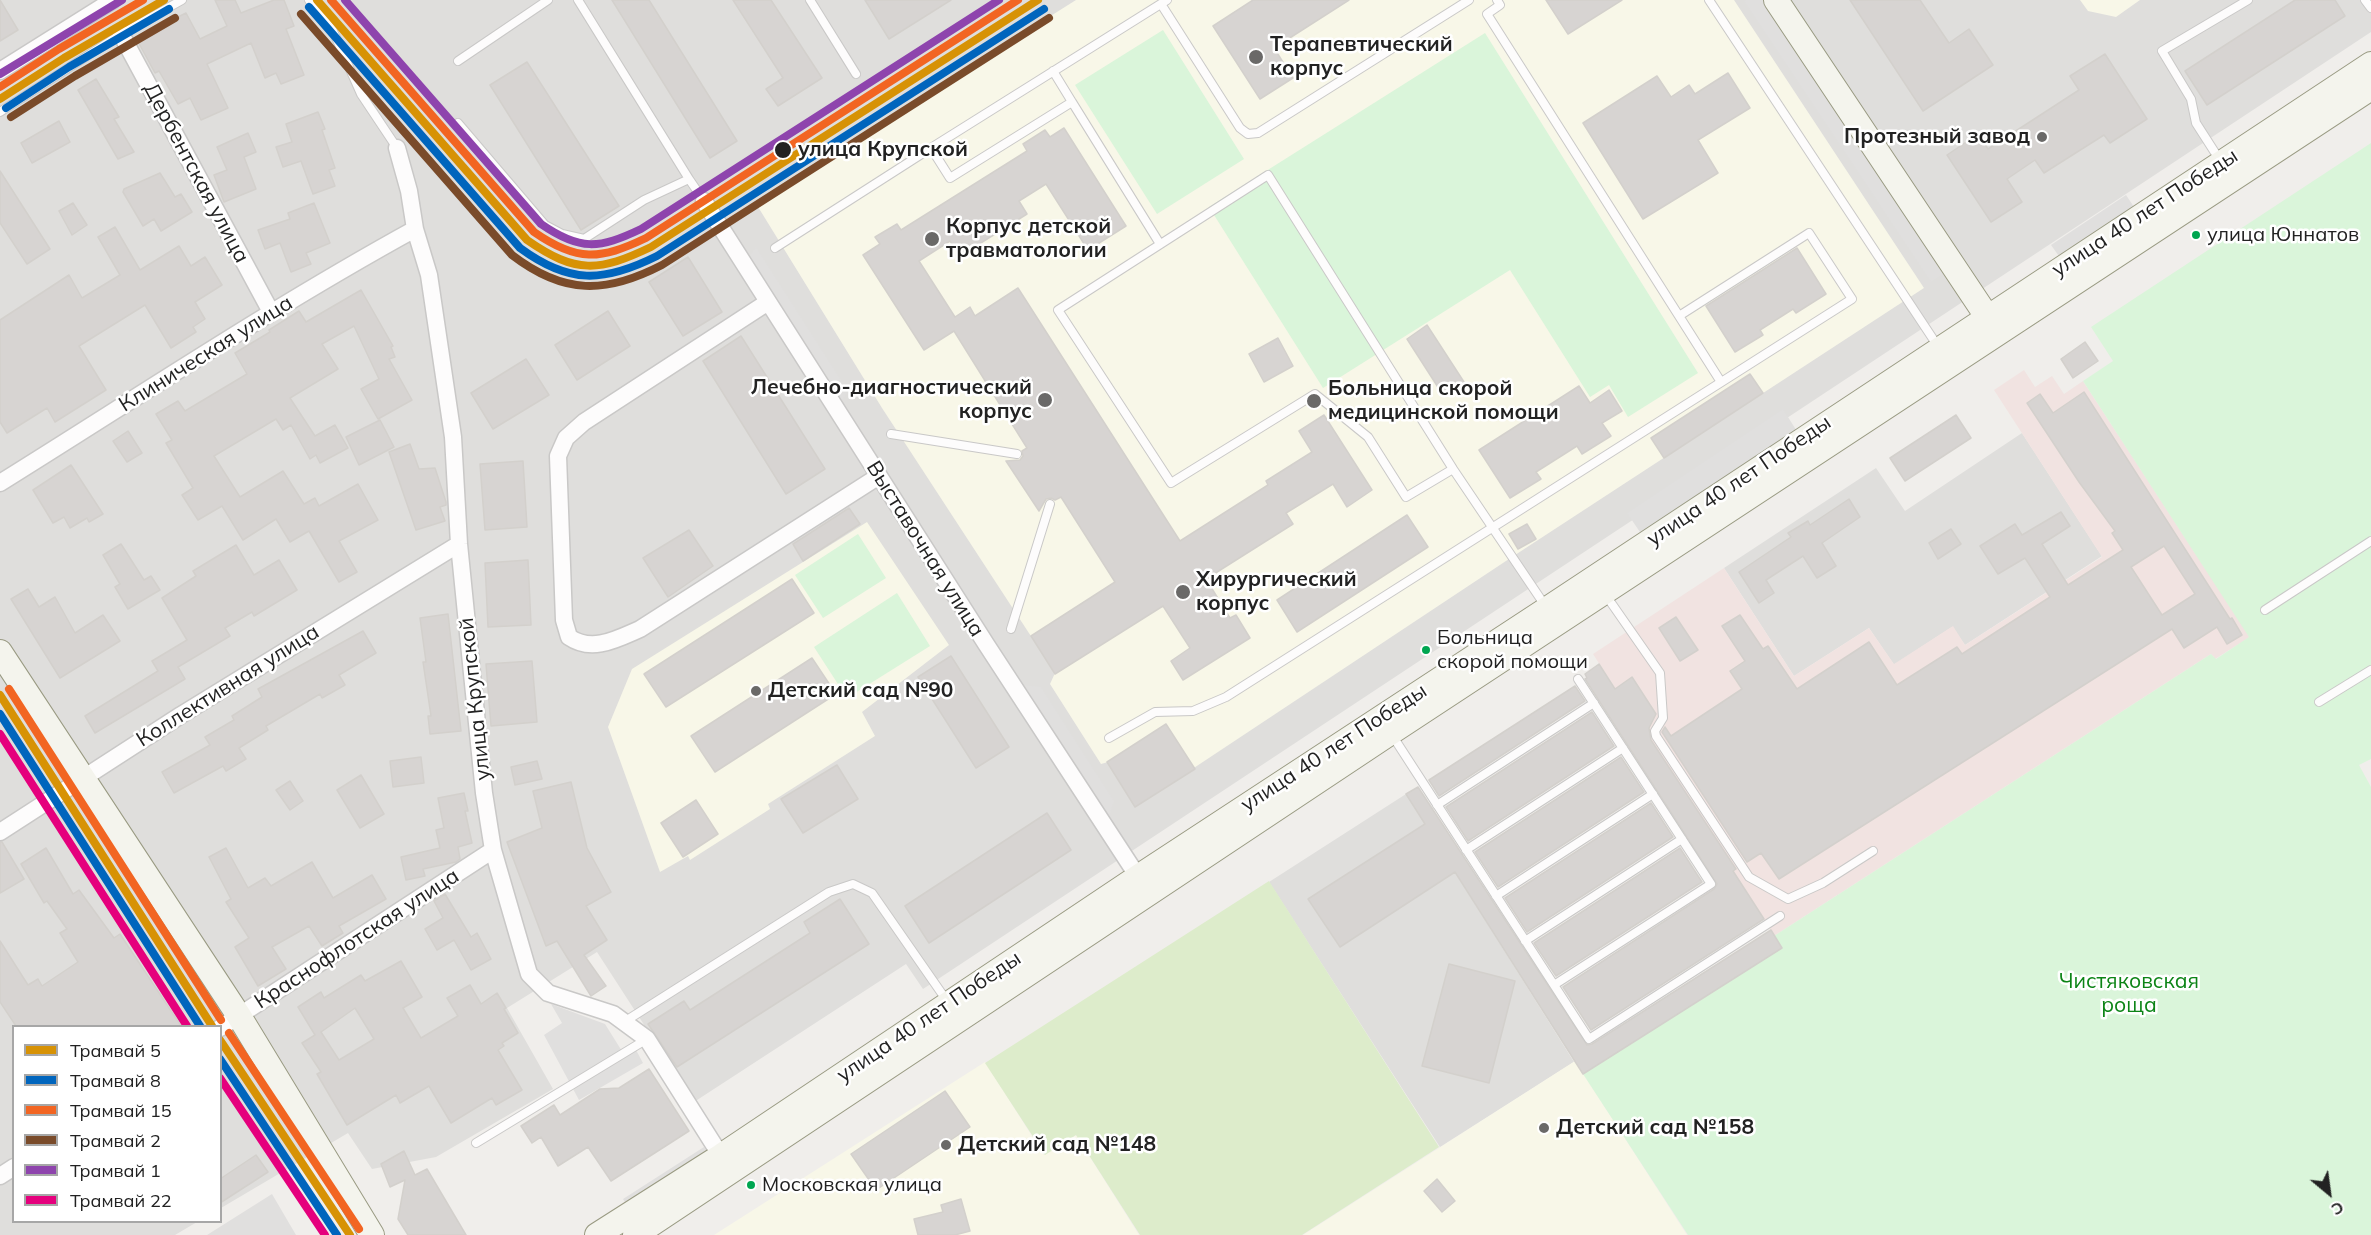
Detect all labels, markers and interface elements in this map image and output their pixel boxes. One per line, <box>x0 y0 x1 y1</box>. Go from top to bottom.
place label: Терапевтический корпус <box>1270 32 1453 82</box>
marker: Терапевтический корпус <box>1247 48 1265 66</box>
street label: Дербентская улица <box>138 79 254 267</box>
place label: Протезный завод <box>1844 124 2030 150</box>
marker: Протезный завод <box>2035 130 2049 144</box>
place label: улица Крупской <box>798 137 968 163</box>
marker: улица Крупской <box>773 140 793 160</box>
street label: улица 40 лет Победы <box>2047 143 2243 283</box>
place label: Корпус детской травматологии <box>946 214 1111 264</box>
place label: улица Юннатов <box>2207 223 2359 247</box>
marker: улица Юннатов <box>2190 229 2202 241</box>
marker: Корпус детской травматологии <box>923 230 941 248</box>
street label: Клиническая улица <box>114 290 298 418</box>
place label: Лечебно-диагностический корпус <box>751 375 1032 425</box>
place label: Больница скорой медицинской помощи <box>1328 376 1559 426</box>
marker: Лечебно-диагностический корпус <box>1036 391 1054 409</box>
marker: Больница скорой медицинской помощи <box>1305 392 1323 410</box>
street label: улица 40 лет Победы <box>1642 410 1836 552</box>
street label: Выставочная улица <box>861 457 989 641</box>
place label: Хирургический корпус <box>1196 567 1357 617</box>
marker: Хирургический корпус <box>1174 583 1192 601</box>
street label: улица Крупской <box>454 616 496 782</box>
street label: Коллективная улица <box>132 620 324 752</box>
place label: Больница скорой помощи <box>1437 626 1588 673</box>
marker: Больница скорой помощи <box>1420 644 1432 656</box>
place label: Детский сад №90 <box>768 678 953 704</box>
street label: улица 40 лет Победы <box>1236 678 1432 818</box>
marker: Детский сад №90 <box>749 684 763 698</box>
street label: Краснофлотская улица <box>250 863 464 1015</box>
street label: улица 40 лет Победы <box>832 946 1026 1088</box>
park label: Чистяковская роща <box>2059 969 2199 1019</box>
legend <box>12 1025 222 1223</box>
text: Трамвай 5 <box>70 1039 161 1062</box>
text: Трамвай 8 <box>70 1069 161 1092</box>
text: Трамвай 15 <box>70 1099 172 1122</box>
place label: Детский сад №158 <box>1556 1115 1754 1141</box>
marker: Детский сад №158 <box>1537 1121 1551 1135</box>
text: Трамвай 2 <box>70 1129 161 1152</box>
place label: Детский сад №148 <box>958 1132 1156 1158</box>
marker: Детский сад №148 <box>939 1138 953 1152</box>
text: Трамвай 1 <box>70 1159 161 1182</box>
north arrow <box>2299 1163 2359 1223</box>
place label: Московская улица <box>762 1173 942 1197</box>
marker: Московская улица <box>745 1179 757 1191</box>
text: Трамвай 22 <box>70 1189 172 1212</box>
text: С <box>2328 1197 2347 1220</box>

